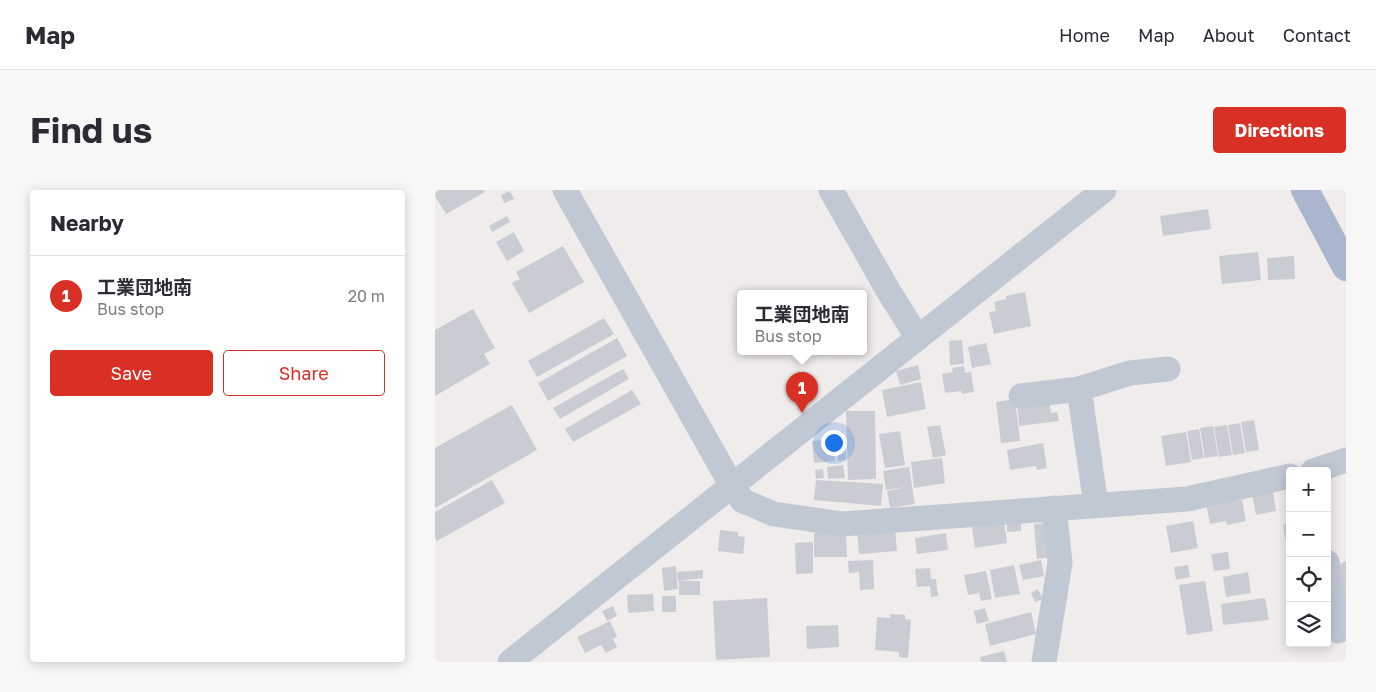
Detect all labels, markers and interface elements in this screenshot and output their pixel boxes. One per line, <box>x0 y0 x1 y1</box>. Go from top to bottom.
text: Map <box>25 20 75 49</box>
text: Home <box>1059 24 1110 46</box>
text: Map <box>1138 24 1175 46</box>
text: About <box>1203 24 1255 46</box>
text: Contact <box>1283 24 1351 46</box>
button: Directions <box>1213 107 1346 153</box>
text: Find us <box>30 109 152 151</box>
text: Nearby <box>50 210 124 236</box>
text: 工業団地南 <box>97 275 192 298</box>
text: 1 <box>62 286 70 306</box>
text: 20 m <box>348 286 385 306</box>
popup <box>737 290 867 355</box>
text: Bus stop <box>97 299 164 319</box>
text: 工業団地南 <box>754 302 850 325</box>
text: Bus stop <box>754 326 822 346</box>
button: Save <box>50 350 213 396</box>
button: Share <box>223 350 385 396</box>
pin: 1 <box>786 372 818 413</box>
your location <box>821 430 847 456</box>
map controls <box>1286 467 1331 647</box>
button: + <box>1286 467 1331 512</box>
button: − <box>1286 512 1331 557</box>
button: locate <box>1286 557 1331 602</box>
button: layers <box>1286 602 1331 647</box>

